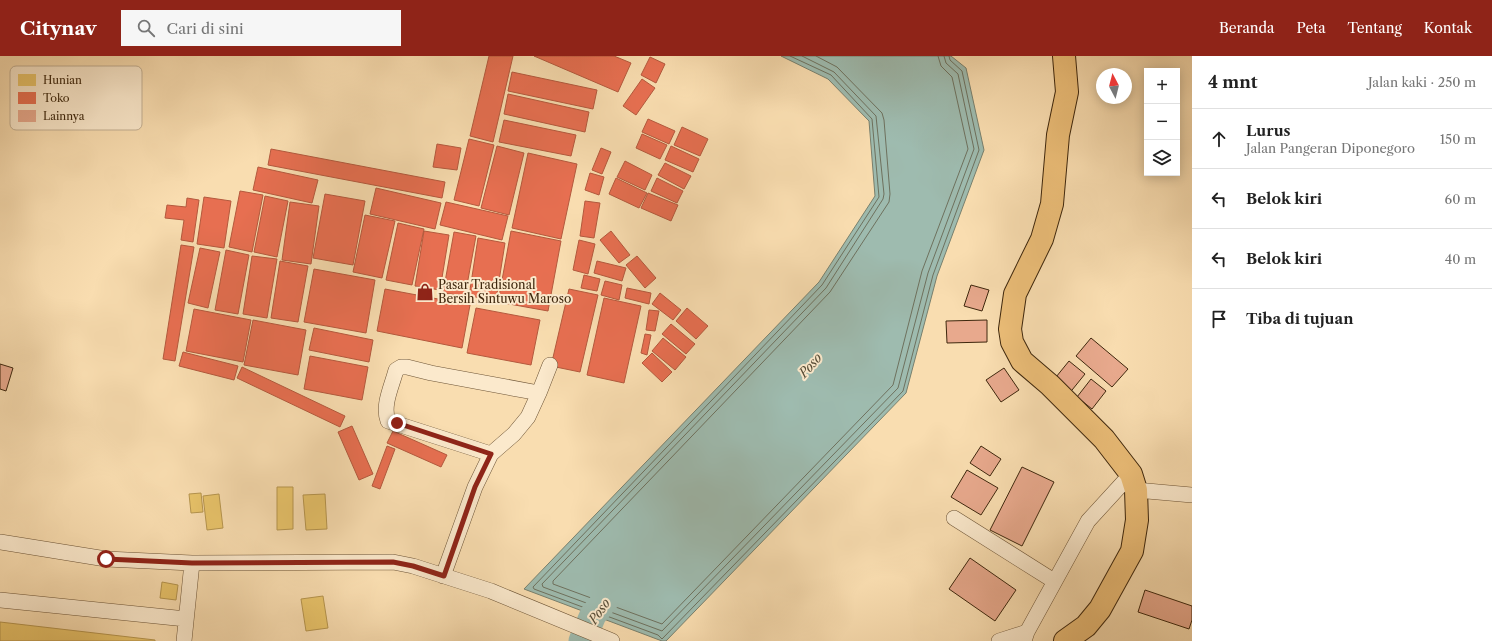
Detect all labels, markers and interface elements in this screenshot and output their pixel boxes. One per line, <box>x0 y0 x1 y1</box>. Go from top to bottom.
search box <box>121 10 401 46</box>
text: Citynav <box>20 17 97 40</box>
icon: search <box>135 17 157 39</box>
text: Cari di sini <box>167 19 244 38</box>
text: Beranda <box>1219 19 1275 37</box>
text: Peta <box>1297 19 1326 37</box>
text: Tentang <box>1348 19 1402 37</box>
text: Kontak <box>1424 19 1472 37</box>
legend <box>10 66 142 130</box>
north arrow <box>1096 68 1132 104</box>
map controls <box>1144 68 1180 176</box>
button: + <box>1144 68 1180 104</box>
text: 4 mnt <box>1208 72 1258 92</box>
text: Hunian <box>43 73 82 87</box>
text: Jalan kaki · 250 m <box>1368 74 1476 90</box>
text: Toko <box>43 91 70 105</box>
button: − <box>1144 104 1180 140</box>
text: Lainnya <box>43 109 85 123</box>
text: Lurus <box>1246 121 1291 140</box>
icon: ahead <box>1208 128 1230 150</box>
text: 150 m <box>1440 131 1476 147</box>
button: layers <box>1144 140 1180 176</box>
text: Jalan Pangeran Diponegoro <box>1246 140 1415 156</box>
icon: left <box>1208 188 1230 210</box>
text: Belok kiri <box>1246 189 1322 208</box>
text: 60 m <box>1445 191 1476 207</box>
icon: left <box>1208 248 1230 270</box>
text: Belok kiri <box>1246 249 1322 268</box>
text: 40 m <box>1445 251 1476 267</box>
place label: Pasar Tradisional Bersih Sintuwu Maroso <box>438 277 571 306</box>
shop icon: Pasar Tradisional Bersih Sintuwu Maroso <box>415 282 435 302</box>
icon: arrive <box>1208 308 1230 330</box>
text: Tiba di tujuan <box>1246 309 1354 328</box>
water label: Poso <box>794 349 825 381</box>
route end <box>388 414 406 432</box>
route start <box>97 550 115 568</box>
water label: Poso <box>584 595 613 628</box>

